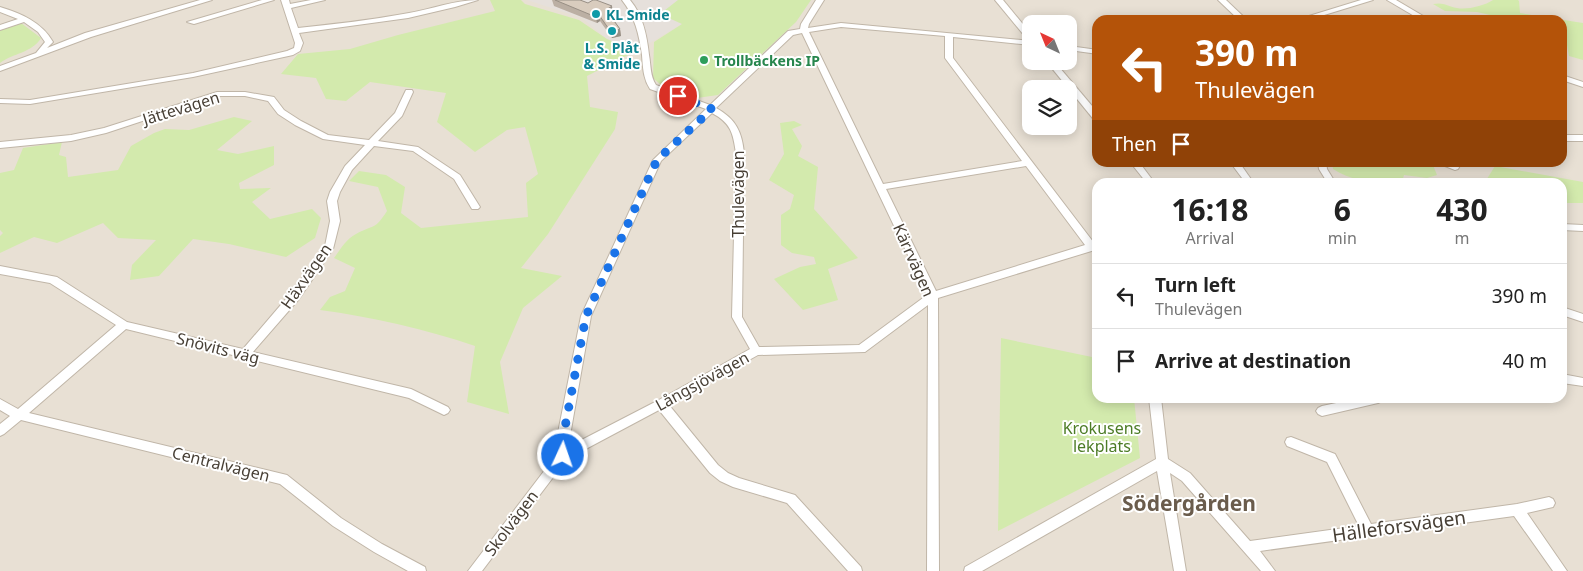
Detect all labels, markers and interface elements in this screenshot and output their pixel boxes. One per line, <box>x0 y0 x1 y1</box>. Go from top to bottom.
place label: KL Smide <box>606 5 670 24</box>
marker: KL Smide <box>590 8 602 20</box>
north arrow <box>1022 15 1078 70</box>
map controls <box>1022 15 1077 135</box>
marker: L.S. Plåt & Smide <box>606 25 618 37</box>
text: 390 m <box>1195 29 1298 76</box>
icon: left <box>1112 35 1177 100</box>
place label: L.S. Plåt & Smide <box>584 38 640 73</box>
place label: Trollbäckens IP <box>714 51 820 70</box>
marker: Trollbäckens IP <box>698 54 710 66</box>
text: Thulevägen <box>1195 74 1315 104</box>
pin <box>657 75 699 117</box>
button: layers <box>1022 80 1077 135</box>
icon: arrive <box>664 82 692 110</box>
street label: Jättevägen <box>138 86 222 131</box>
icon: arrive <box>1167 130 1195 158</box>
text: Then <box>1112 131 1157 157</box>
street label: Thulevägen <box>727 150 749 238</box>
text: 16:18 <box>1171 189 1248 230</box>
text: 6 <box>1334 189 1351 230</box>
text: 430 <box>1436 189 1488 230</box>
street label: Kärrvägen <box>888 220 940 300</box>
text: Arrival <box>1185 227 1234 249</box>
text: min <box>1328 227 1357 249</box>
text: m <box>1454 227 1469 249</box>
street label: Häxvägen <box>275 239 337 313</box>
text: Turn left <box>1155 272 1236 298</box>
icon: left <box>1112 282 1140 310</box>
text: 390 m <box>1492 283 1547 309</box>
text: Thulevägen <box>1155 298 1242 320</box>
street label: Snövits väg <box>174 327 262 369</box>
street label: Långsjövägen <box>651 346 753 416</box>
icon: arrive <box>1112 347 1140 375</box>
text: Arrive at destination <box>1155 348 1351 374</box>
text: 40 m <box>1503 348 1547 374</box>
park label: Krokusens lekplats <box>1063 417 1141 457</box>
position arrow <box>536 428 588 480</box>
street label: Centralvägen <box>170 441 272 487</box>
street label: Skolvägen <box>479 486 543 560</box>
district label: Södergården <box>1122 489 1256 517</box>
street label: Hälleforsvägen <box>1330 504 1468 548</box>

